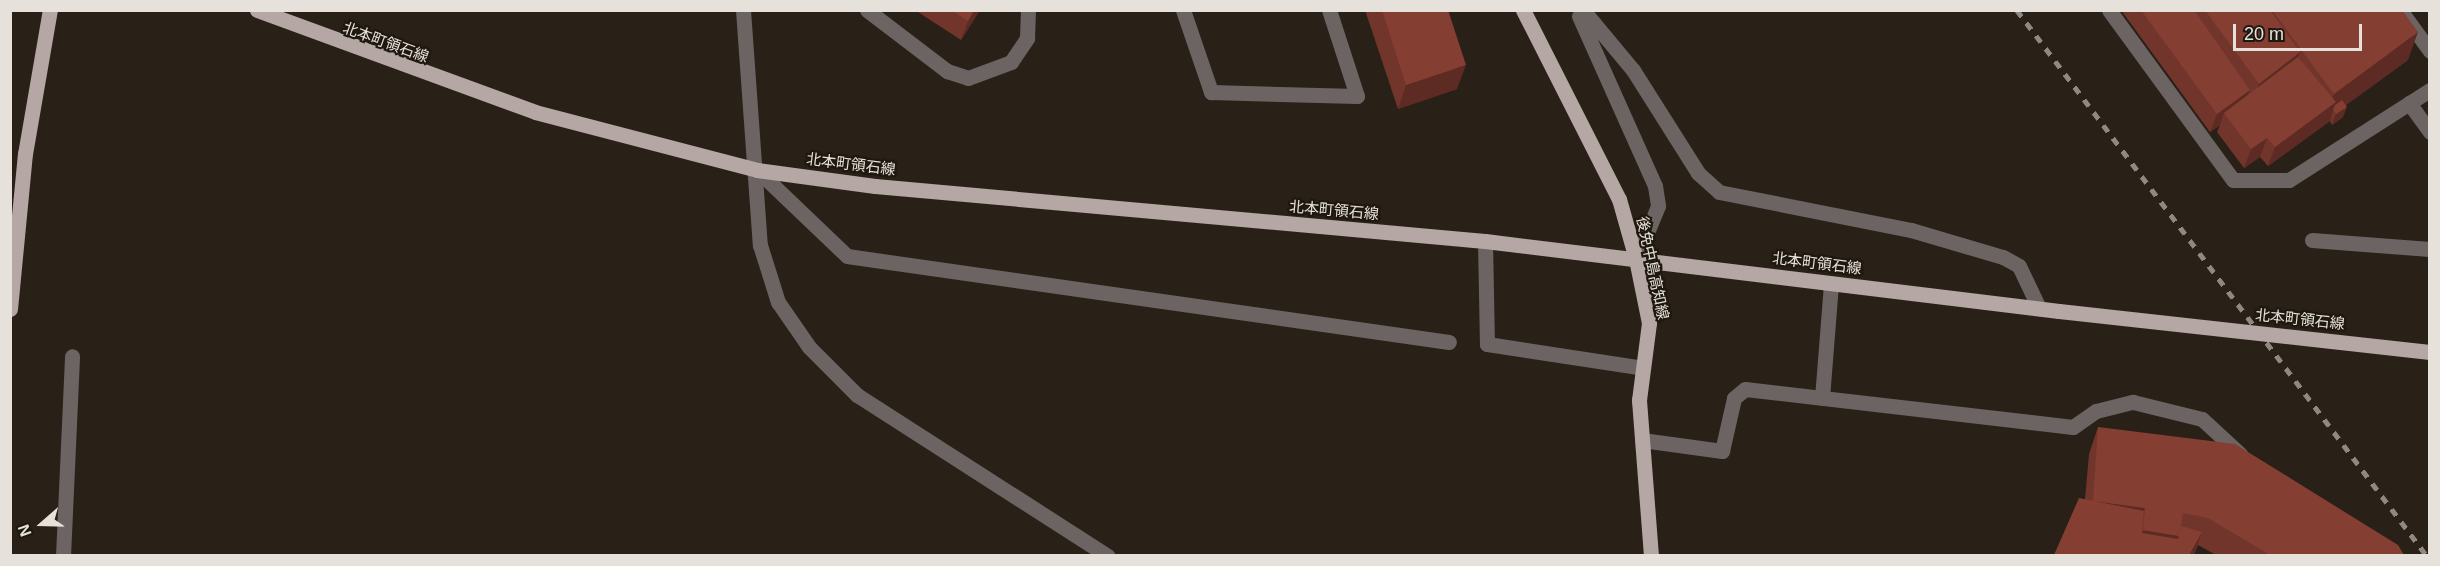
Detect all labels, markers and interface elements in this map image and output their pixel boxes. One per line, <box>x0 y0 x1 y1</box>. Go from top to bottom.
scale bar <box>2236 12 2365 50</box>
street label: 北本町領石線 <box>341 18 431 66</box>
text: 20 m <box>2244 24 2284 44</box>
street label: 北本町領石線 <box>805 150 897 178</box>
street label: 北本町領石線 <box>1288 197 1380 223</box>
street label: 後免中島高知線 <box>1633 215 1673 321</box>
street label: 北本町領石線 <box>1771 249 1863 277</box>
street label: 北本町領石線 <box>2254 305 2346 333</box>
north arrow <box>12 494 72 554</box>
text: N <box>15 522 35 539</box>

